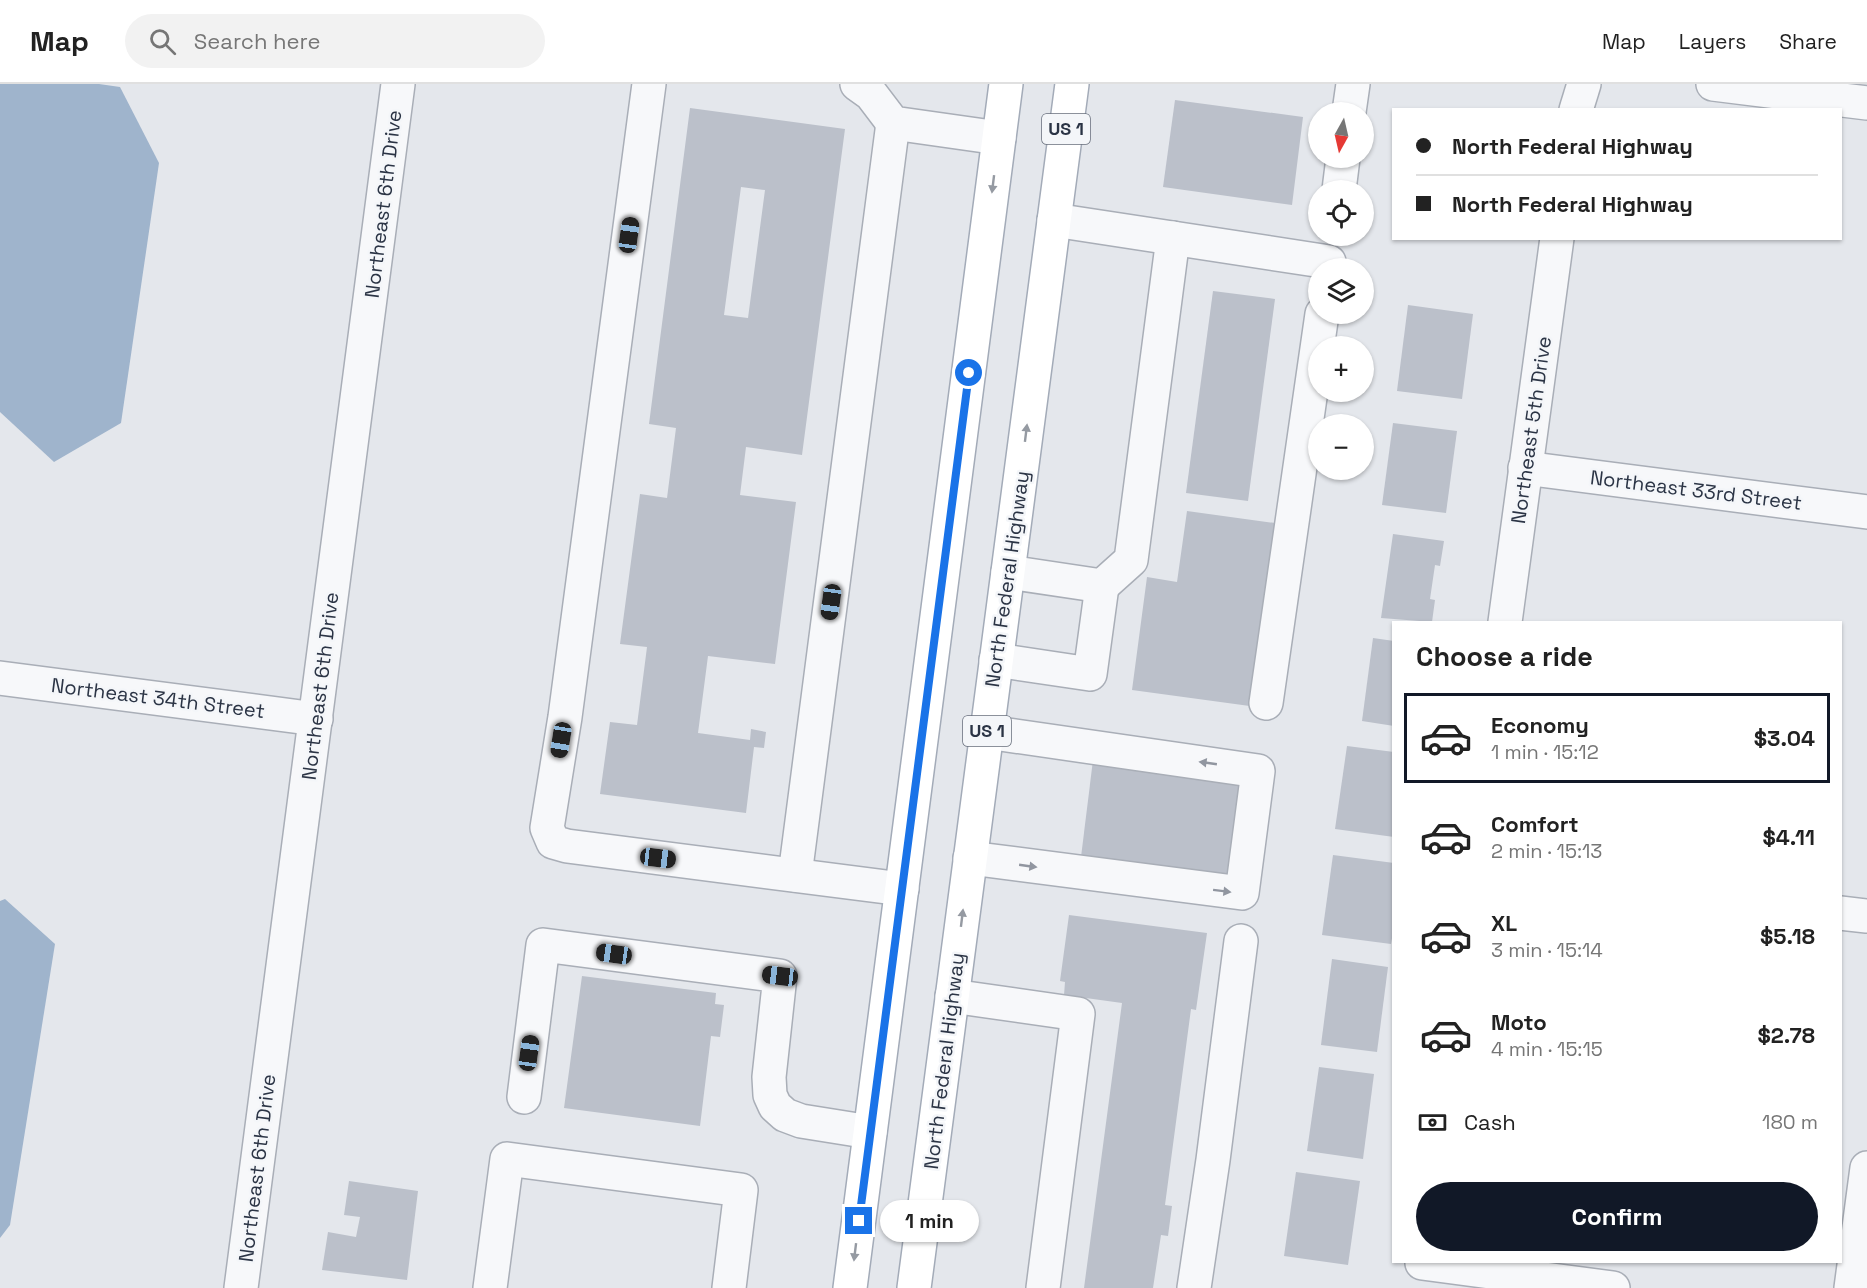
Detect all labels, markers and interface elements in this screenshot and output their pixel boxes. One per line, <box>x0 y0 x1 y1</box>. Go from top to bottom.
search box <box>125 14 545 68</box>
text: Map <box>30 23 89 59</box>
icon: search <box>146 25 179 58</box>
text: Search here <box>194 27 321 55</box>
text: Map <box>1602 28 1646 55</box>
text: Layers <box>1679 28 1746 55</box>
text: Share <box>1779 28 1837 55</box>
north arrow <box>1308 102 1374 168</box>
map controls <box>1308 102 1374 480</box>
street label: Northeast 6th Drive <box>359 108 407 300</box>
road number: US 1 <box>1042 114 1090 144</box>
text: North Federal Highway <box>1452 132 1693 160</box>
one-way arrow <box>989 174 998 193</box>
button: locate <box>1308 180 1374 246</box>
text: North Federal Highway <box>1452 190 1693 218</box>
car <box>618 216 640 254</box>
button: layers <box>1308 258 1374 324</box>
street label: Northeast 5th Drive <box>1505 335 1557 525</box>
button: + <box>1308 336 1374 402</box>
route start <box>955 359 982 386</box>
button: − <box>1308 414 1374 480</box>
one-way arrow <box>1022 423 1031 442</box>
street label: Northeast 33rd Street <box>1589 464 1803 516</box>
street label: North Federal Highway <box>979 469 1035 689</box>
car <box>820 583 842 621</box>
street label: Northeast 6th Drive <box>296 590 344 782</box>
text: Choose a ride <box>1416 639 1593 674</box>
street label: Northeast 34th Street <box>50 672 266 724</box>
icon: car <box>1419 711 1473 765</box>
text: Economy <box>1491 711 1589 739</box>
road number: US 1 <box>963 716 1011 746</box>
car <box>549 721 573 759</box>
text: $3.04 <box>1754 724 1815 752</box>
text: 1 min · 15:12 <box>1491 739 1599 765</box>
one-way arrow <box>1199 759 1218 768</box>
icon: car <box>1419 810 1473 864</box>
text: Comfort <box>1491 810 1579 838</box>
text: $4.11 <box>1762 823 1815 851</box>
text: 2 min · 15:13 <box>1491 838 1602 864</box>
car <box>639 847 677 869</box>
one-way arrow <box>1019 862 1038 871</box>
one-way arrow <box>1212 886 1231 896</box>
one-way arrow <box>958 908 967 927</box>
icon: car <box>1419 909 1473 963</box>
text: XL <box>1491 909 1517 937</box>
text: $5.18 <box>1760 922 1815 950</box>
text: 3 min · 15:14 <box>1491 937 1603 963</box>
car <box>595 943 633 965</box>
street label: North Federal Highway <box>918 951 970 1171</box>
car <box>761 965 799 987</box>
icon: car <box>1419 1008 1473 1062</box>
text: Moto <box>1491 1008 1547 1036</box>
text: $2.78 <box>1757 1021 1815 1049</box>
car <box>518 1034 540 1072</box>
text: 4 min · 15:15 <box>1491 1036 1603 1062</box>
street label: Northeast 6th Drive <box>233 1072 281 1264</box>
icon: cash <box>1416 1106 1449 1139</box>
text: Cash <box>1464 1108 1516 1136</box>
text: 180 m <box>1762 1109 1818 1135</box>
button: Confirm <box>1416 1182 1818 1251</box>
callout: 1 min <box>880 1200 979 1242</box>
route end <box>845 1207 872 1234</box>
text: 1 min <box>905 1208 954 1234</box>
one-way arrow <box>850 1242 859 1261</box>

